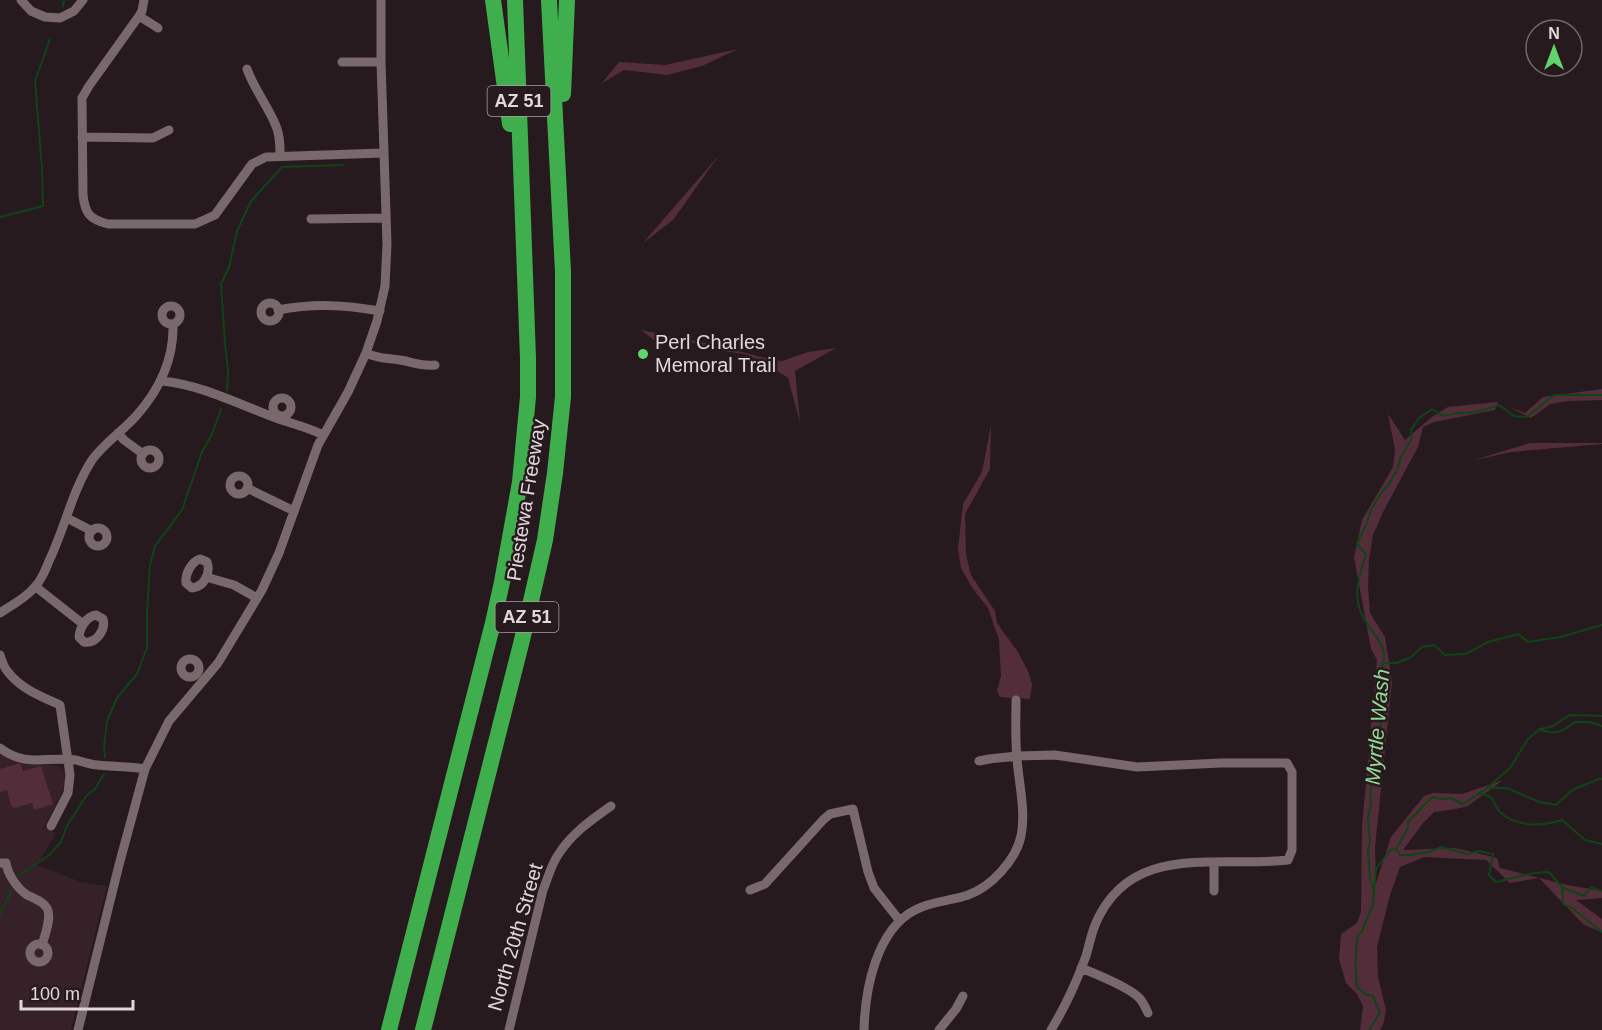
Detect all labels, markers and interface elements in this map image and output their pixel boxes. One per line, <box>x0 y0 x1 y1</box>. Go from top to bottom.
north arrow <box>1524 18 1584 78</box>
text: N <box>1548 25 1560 42</box>
road number: AZ 51 <box>488 86 550 116</box>
place label: Perl Charles Memoral Trail <box>655 331 776 376</box>
marker: Perl Charles Memoral Trail <box>636 347 650 361</box>
street label: Piestewa Freeway <box>502 418 550 582</box>
road number: AZ 51 <box>496 602 558 632</box>
water label: Myrtle Wash <box>1360 668 1394 786</box>
street label: North 20th Street <box>483 860 547 1013</box>
scale bar <box>21 973 134 1011</box>
text: 100 m <box>30 984 80 1004</box>

